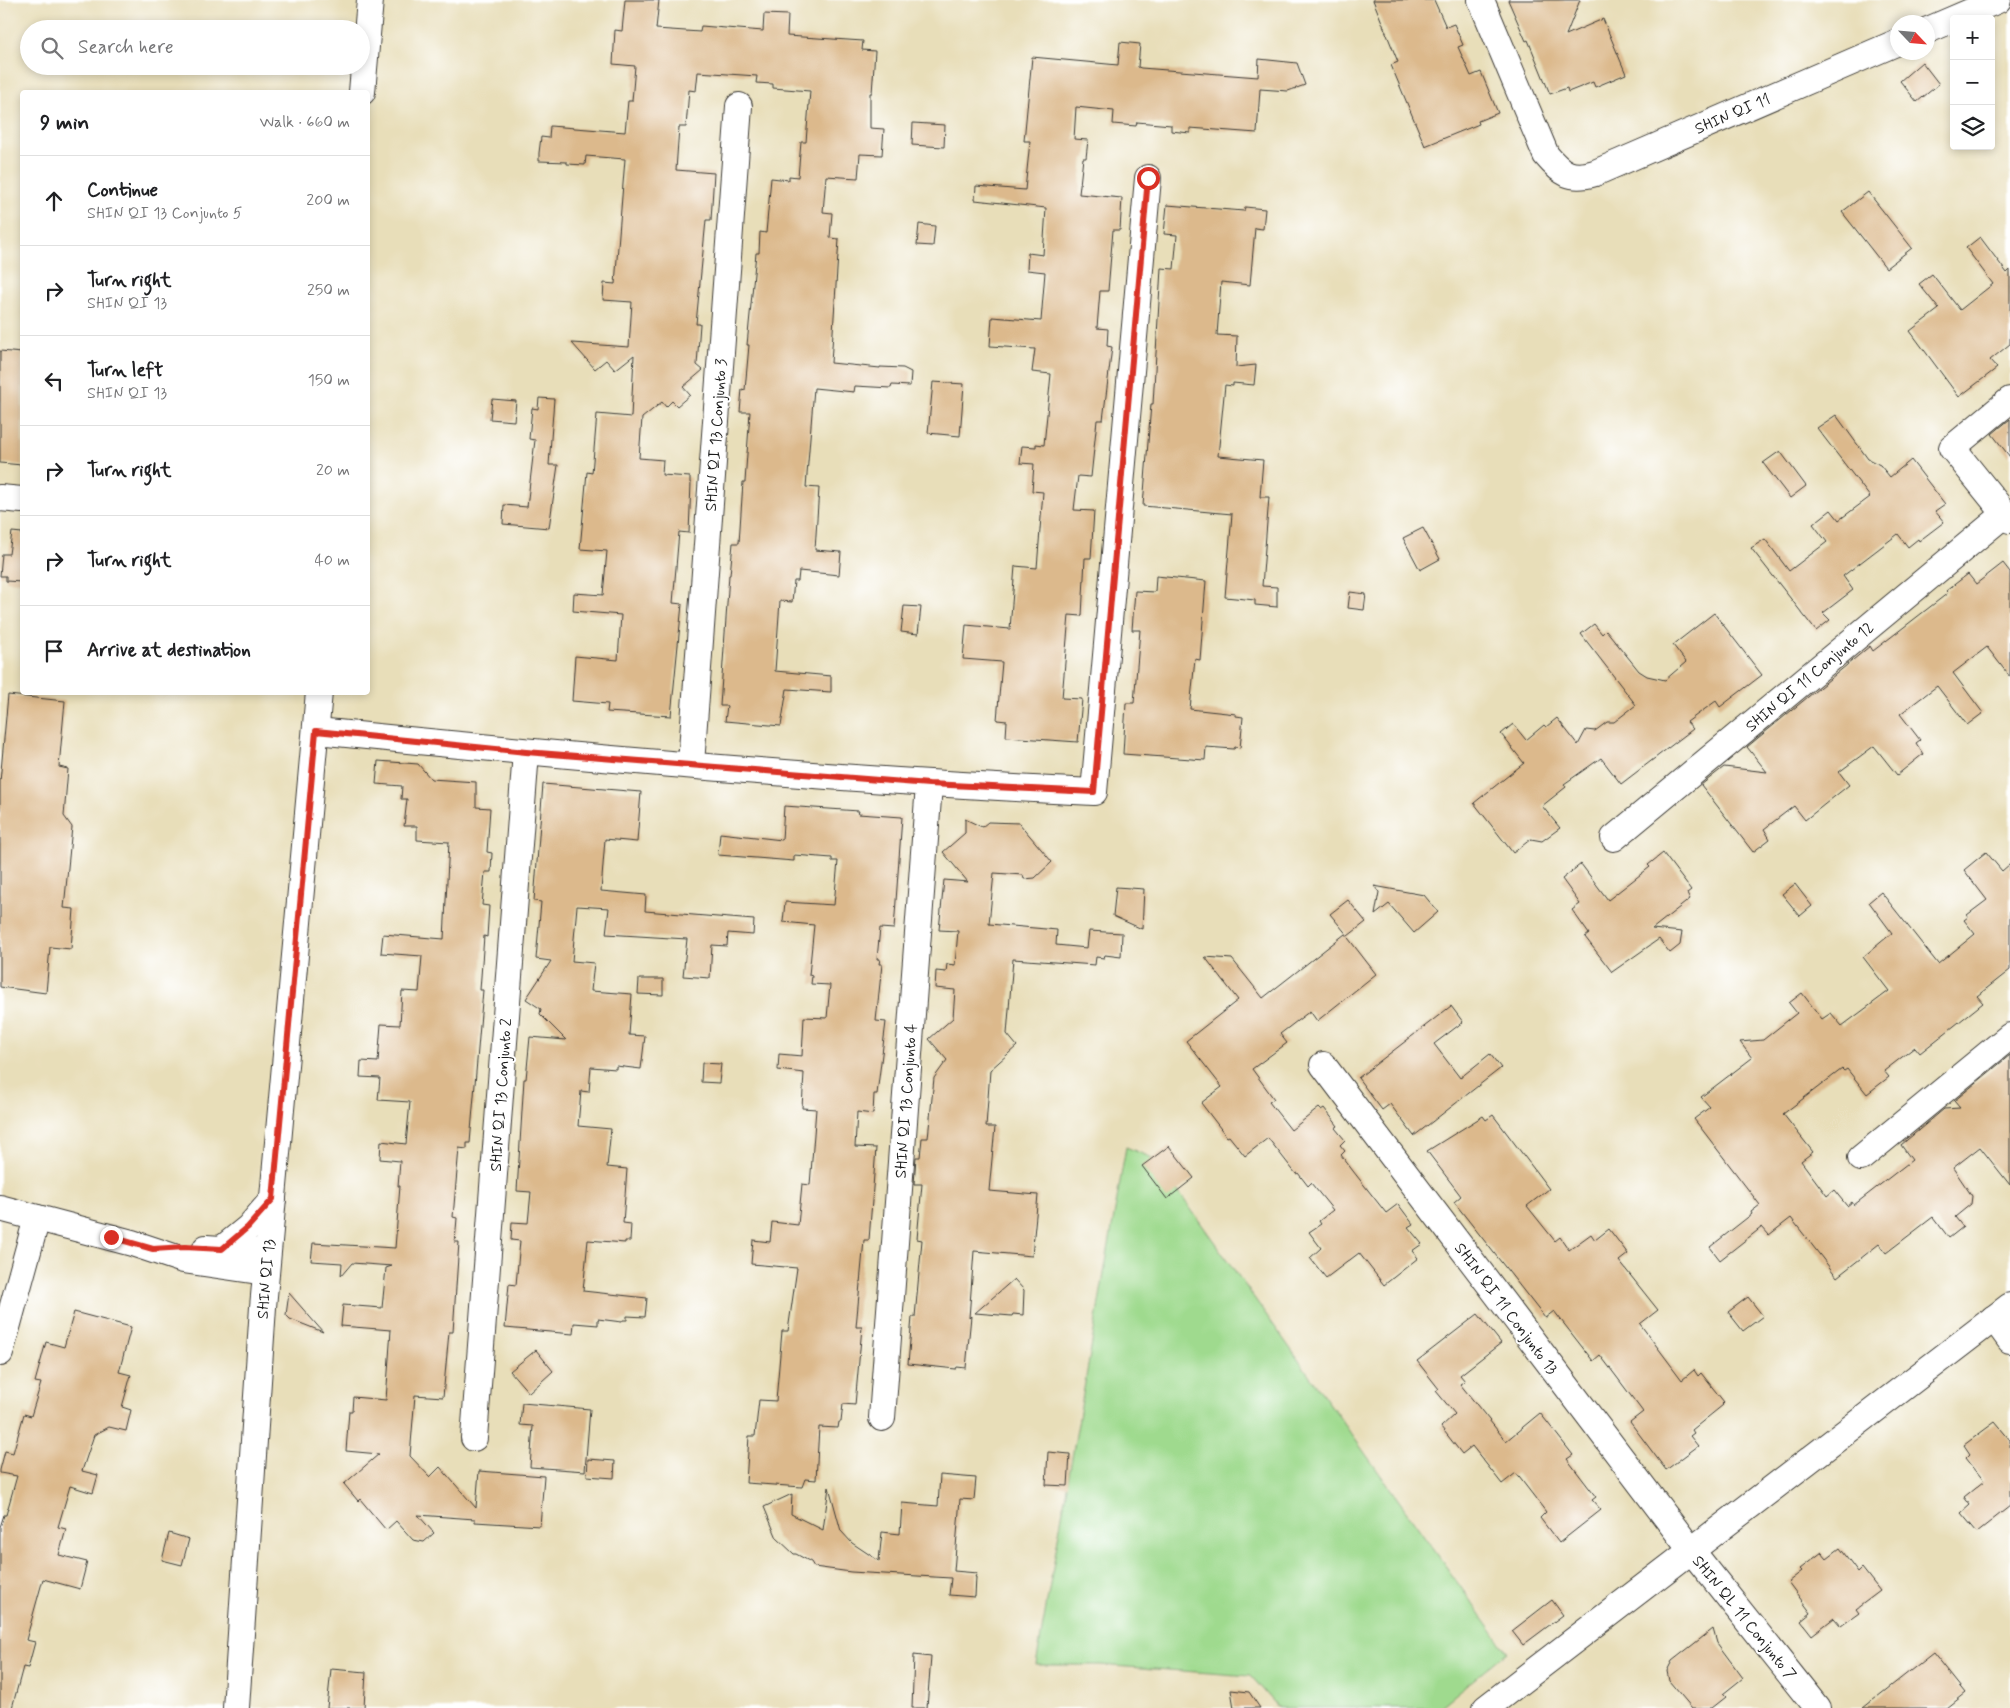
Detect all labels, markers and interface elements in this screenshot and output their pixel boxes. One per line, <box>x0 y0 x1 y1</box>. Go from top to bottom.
north arrow <box>1890 15 1935 60</box>
map controls <box>1950 15 1995 150</box>
button: + <box>1950 15 1995 60</box>
search box <box>20 20 370 75</box>
icon: search <box>38 34 66 62</box>
text: Search here <box>78 35 174 60</box>
button: − <box>1950 60 1995 105</box>
street label: SHIN QI 11 <box>1692 89 1774 140</box>
button: layers <box>1950 105 1995 150</box>
text: 9 min <box>40 109 89 137</box>
text: Walk · 660 m <box>259 112 350 133</box>
route start <box>1137 167 1160 190</box>
text: Continue <box>87 178 158 203</box>
icon: ahead <box>40 187 68 215</box>
text: 200 m <box>306 190 350 211</box>
text: SHIN QI 13 Conjunto 5 <box>87 203 242 224</box>
text: Turn right <box>87 268 171 293</box>
icon: right <box>40 277 68 305</box>
text: 250 m <box>307 280 350 301</box>
text: SHIN QI 13 <box>87 293 167 314</box>
text: Turn left <box>87 358 163 383</box>
street label: SHIN QI 13 Conjunto 3 <box>701 358 732 512</box>
icon: left <box>40 367 68 395</box>
text: 150 m <box>308 370 350 391</box>
text: SHIN QI 13 <box>87 383 167 404</box>
icon: right <box>40 457 68 485</box>
text: Turn right <box>87 458 171 483</box>
text: 20 m <box>316 460 350 481</box>
icon: right <box>40 547 68 575</box>
text: Turn right <box>87 548 171 573</box>
text: 40 m <box>314 550 350 571</box>
street label: SHIN QI 11 Conjunto 12 <box>1741 617 1879 737</box>
icon: arrive <box>40 637 68 665</box>
text: Arrive at destination <box>87 638 251 663</box>
street label: SHIN QI 13 Conjunto 2 <box>486 1018 517 1172</box>
street label: SHIN QI 13 Conjunto 4 <box>891 1023 922 1179</box>
route end <box>100 1226 123 1249</box>
street label: SHIN QI 13 <box>253 1238 280 1320</box>
street label: SHIN QI 11 Conjunto 13 <box>1449 1239 1562 1379</box>
street label: SHIN QL 11 Conjunto 7 <box>1687 1551 1801 1685</box>

